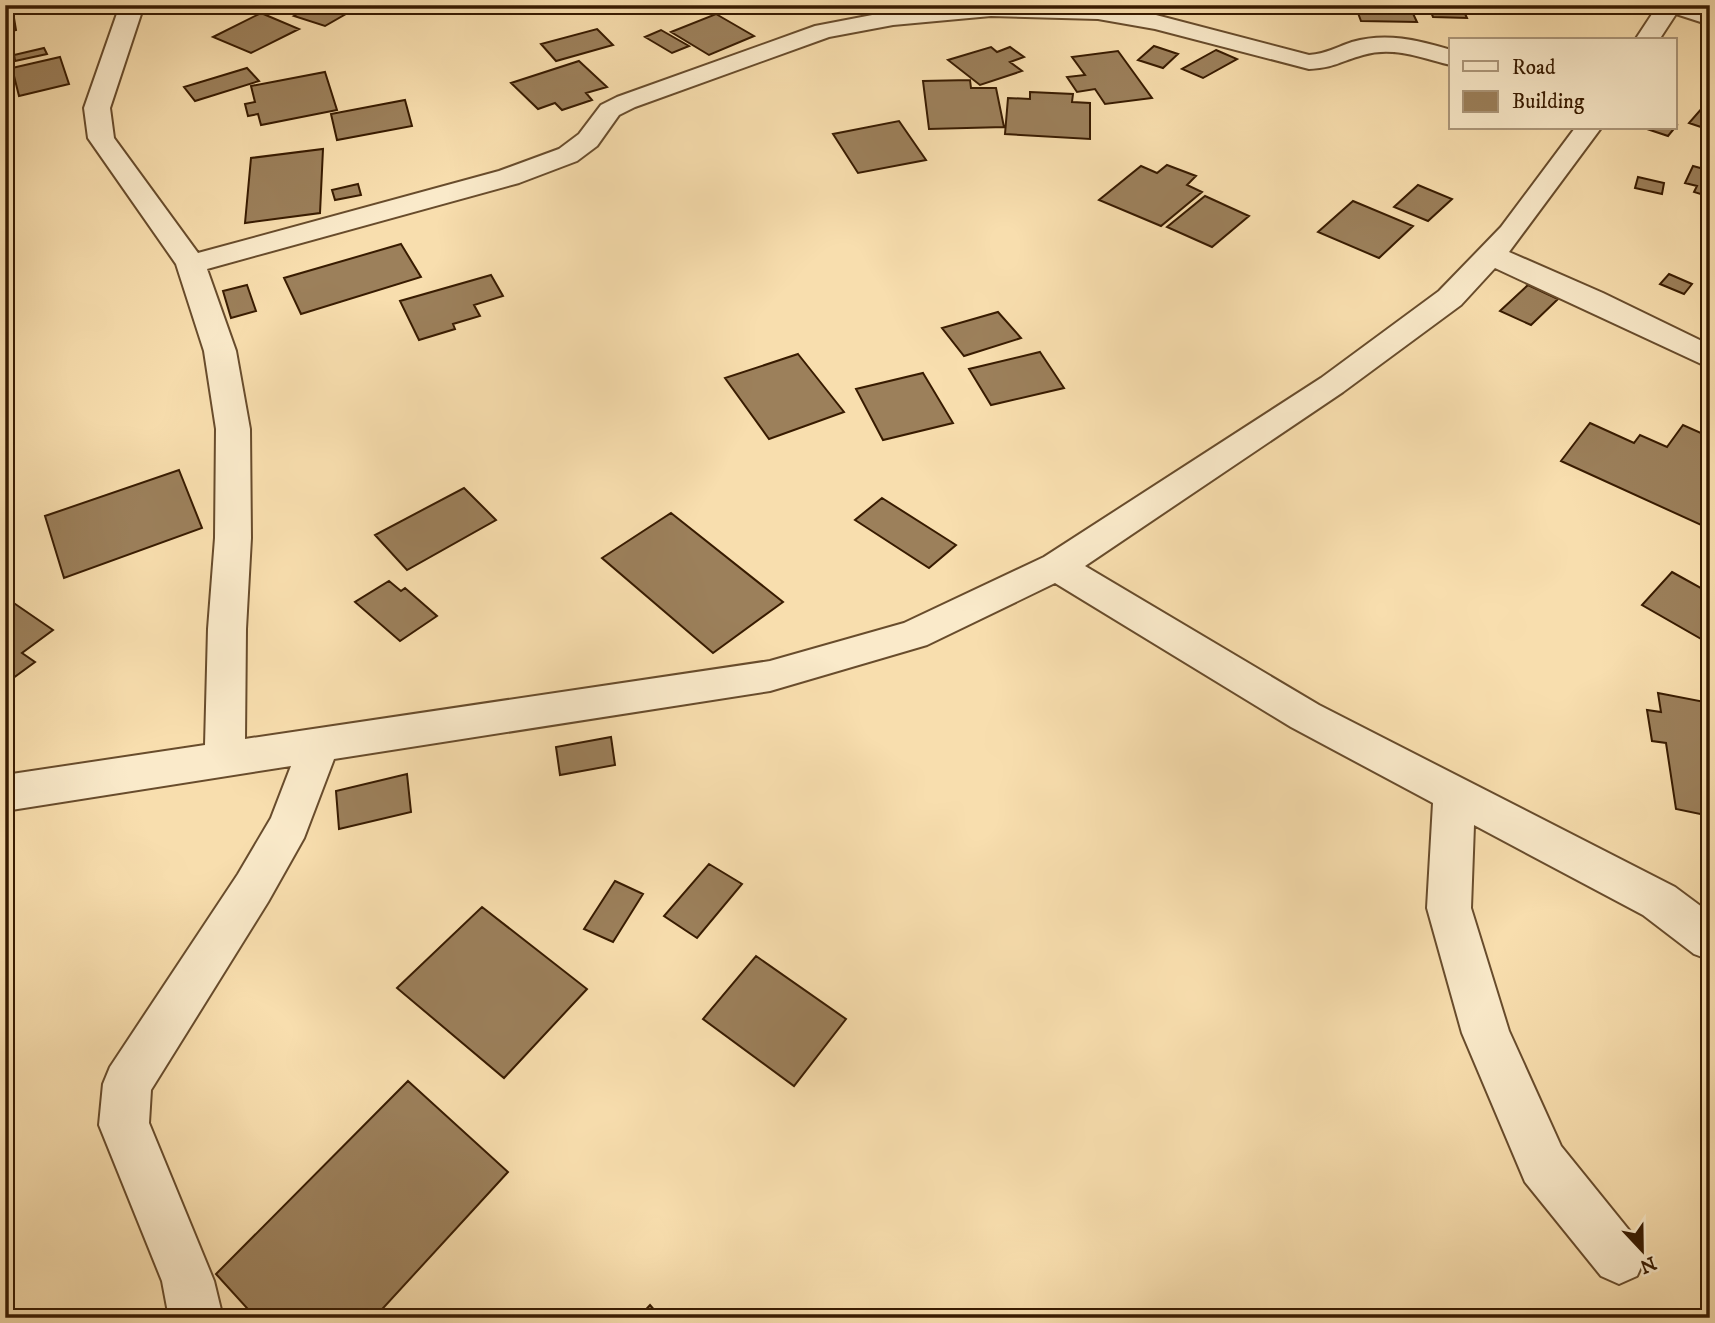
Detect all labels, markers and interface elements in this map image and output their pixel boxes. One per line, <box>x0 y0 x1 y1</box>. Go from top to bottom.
legend <box>1449 38 1676 130</box>
text: Road <box>1512 55 1556 81</box>
text: Building <box>1512 89 1585 115</box>
north arrow <box>1606 1214 1676 1284</box>
text: N <box>1636 1251 1659 1278</box>

